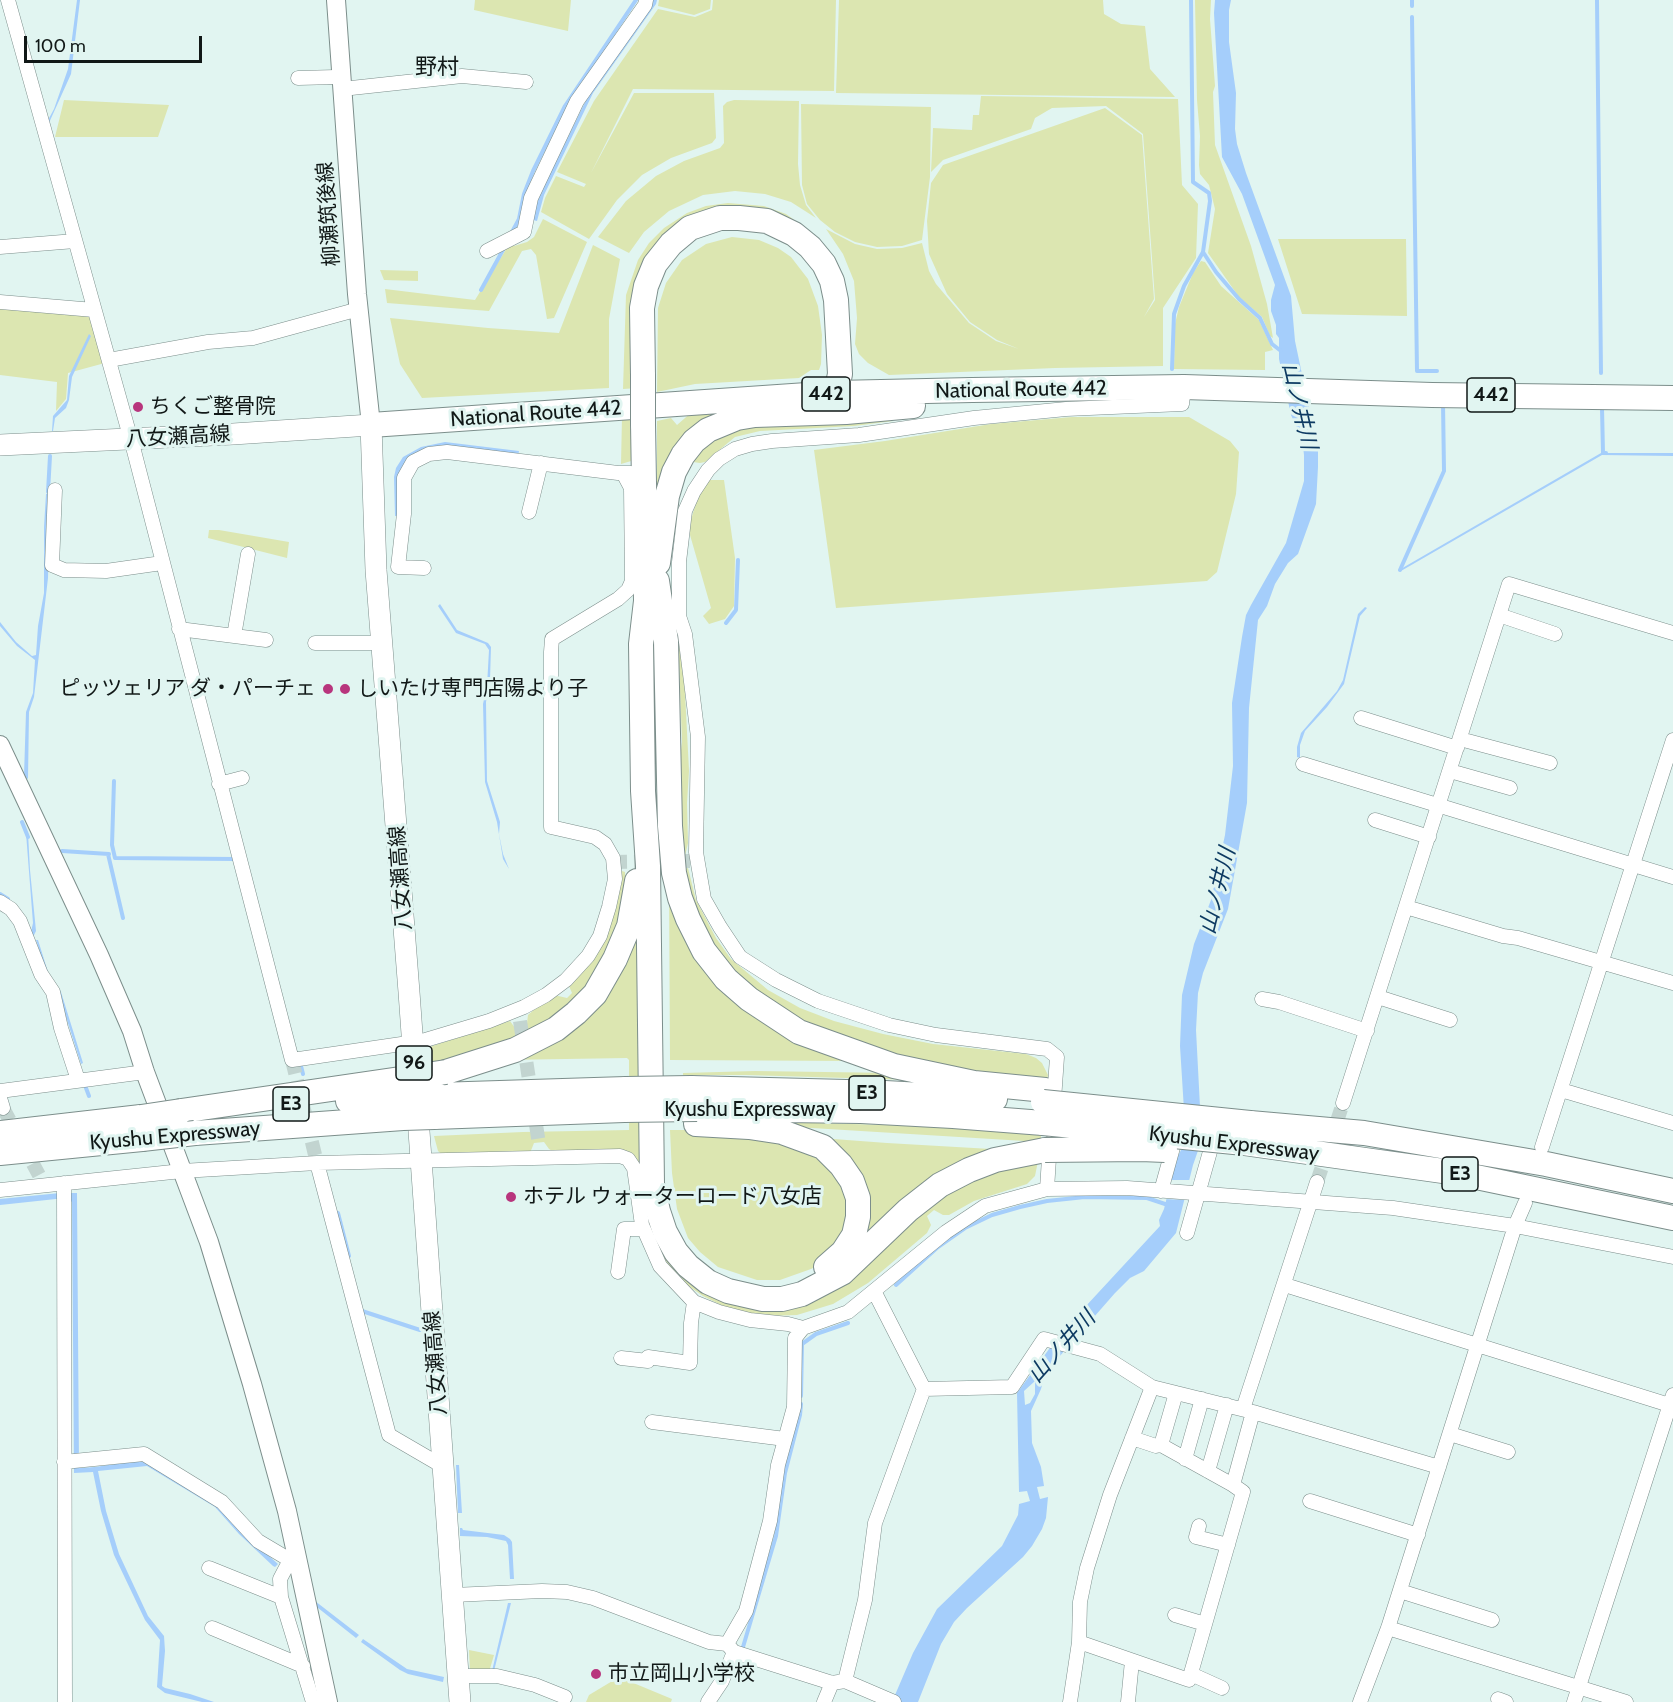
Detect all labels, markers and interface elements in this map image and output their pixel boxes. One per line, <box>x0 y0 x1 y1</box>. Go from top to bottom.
scale bar <box>27 24 206 62</box>
text: 100 m <box>35 35 86 57</box>
district label: 野村 <box>415 55 459 81</box>
street label: 柳瀬筑後線 <box>313 161 345 267</box>
water label: 山ノ井川 <box>1276 360 1322 452</box>
street label: National Route 442 <box>935 376 1107 404</box>
road number: 442 <box>802 377 850 411</box>
road number: 442 <box>1467 378 1515 412</box>
place label: ちくご整骨院 <box>150 394 276 420</box>
street label: National Route 442 <box>450 395 622 433</box>
marker: ちくご整骨院 <box>131 400 145 414</box>
street label: 八女瀬高線 <box>125 422 231 452</box>
place label: ピッツェリア ダ・パーチェ <box>59 676 316 702</box>
place label: しいたけ専門店陽より子 <box>357 676 588 702</box>
marker: ピッツェリア ダ・パーチェ <box>321 682 335 696</box>
marker: しいたけ専門店陽より子 <box>338 682 352 696</box>
street label: 八女瀬高線 <box>385 825 417 931</box>
water label: 山ノ井川 <box>1195 845 1241 937</box>
road number: 96 <box>396 1046 432 1080</box>
road number: E3 <box>849 1076 885 1110</box>
road number: E3 <box>273 1087 309 1121</box>
street label: Kyushu Expressway <box>664 1097 836 1123</box>
street label: Kyushu Expressway <box>89 1116 261 1156</box>
street label: Kyushu Expressway <box>1147 1121 1321 1167</box>
road number: E3 <box>1442 1157 1478 1191</box>
place label: ホテル ウォーターロード八女店 <box>523 1184 822 1210</box>
marker: ホテル ウォーターロード八女店 <box>504 1190 518 1204</box>
water label: 山ノ井川 <box>1023 1305 1101 1389</box>
street label: 八女瀬高線 <box>420 1310 452 1416</box>
place label: 市立岡山小学校 <box>608 1661 755 1687</box>
marker: 市立岡山小学校 <box>589 1667 603 1681</box>

